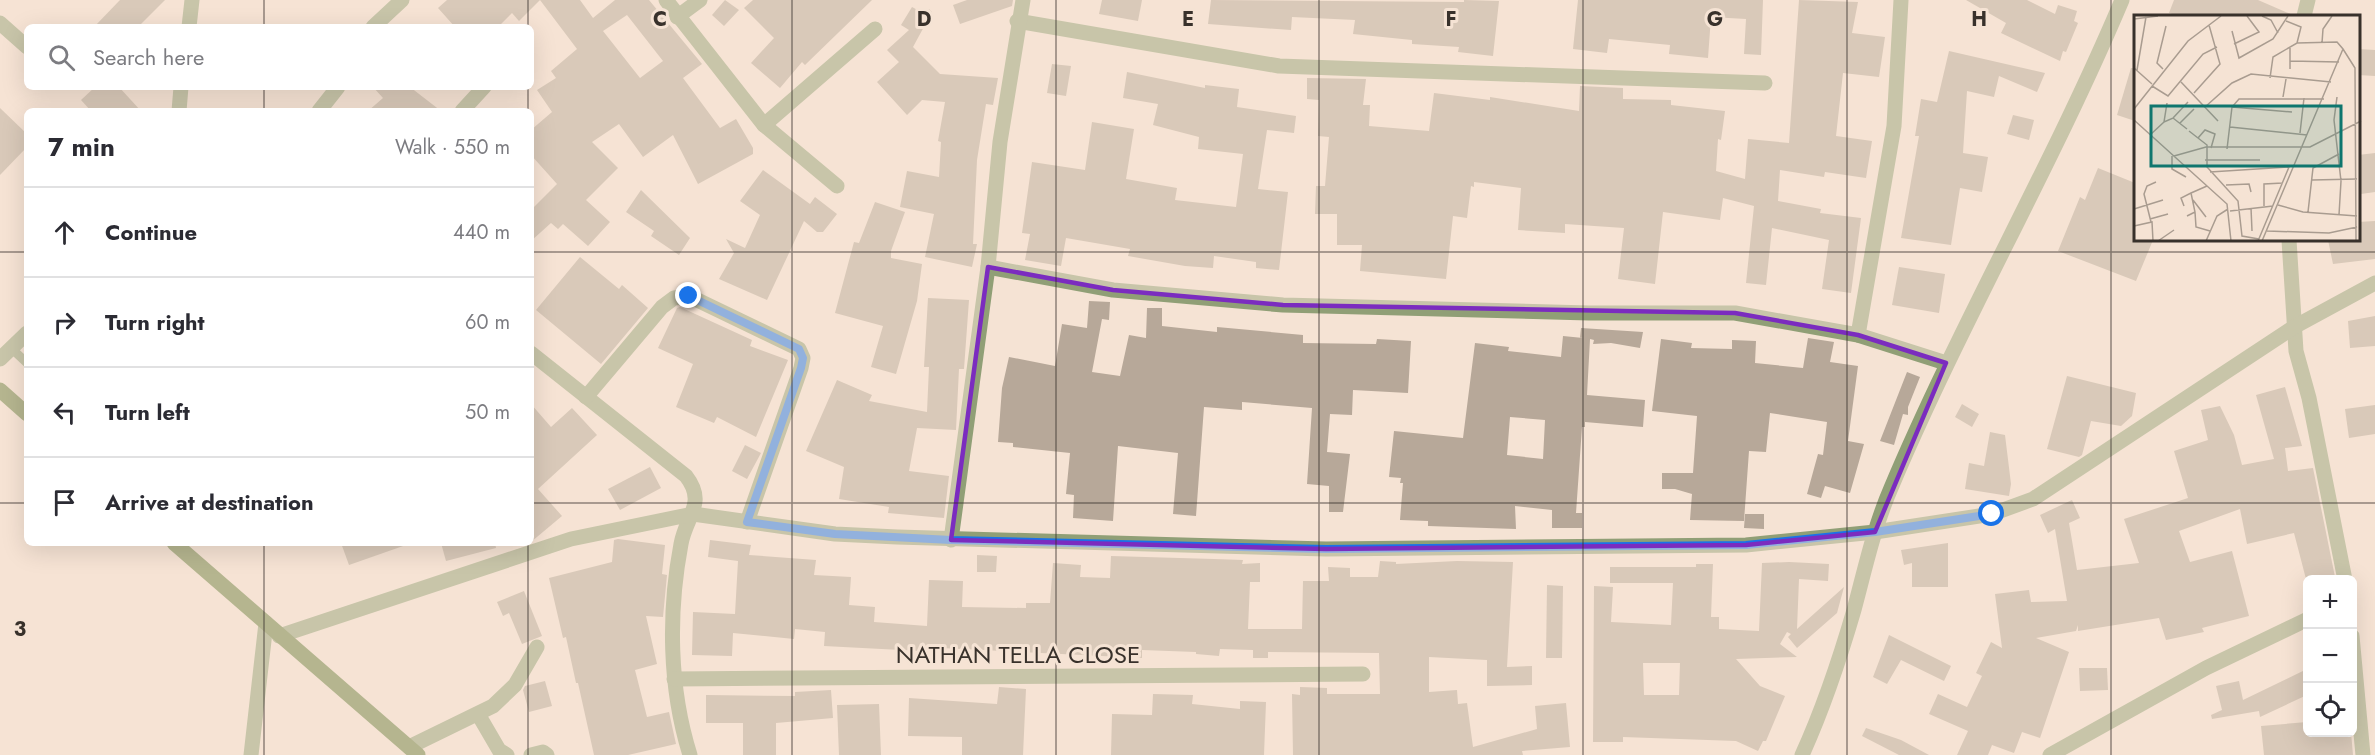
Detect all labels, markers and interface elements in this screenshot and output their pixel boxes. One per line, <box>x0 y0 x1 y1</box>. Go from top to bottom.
text: C <box>653 5 667 34</box>
text: D <box>917 5 931 34</box>
text: E <box>1182 5 1194 34</box>
text: F <box>1445 5 1457 34</box>
text: G <box>1707 5 1723 34</box>
text: H <box>1971 5 1987 34</box>
inset map <box>2134 15 2360 242</box>
search box <box>24 24 534 90</box>
icon: search <box>45 41 78 74</box>
text: Search here <box>93 41 204 73</box>
text: 7 min <box>48 128 115 166</box>
text: Walk · 550 m <box>395 133 510 162</box>
icon: ahead <box>48 216 81 249</box>
text: Continue <box>105 216 197 248</box>
text: 440 m <box>453 218 510 247</box>
route end <box>675 282 701 308</box>
icon: right <box>48 306 81 339</box>
text: Turn right <box>105 306 205 338</box>
text: 60 m <box>465 308 510 337</box>
icon: left <box>48 396 81 429</box>
text: Turn left <box>105 396 190 428</box>
text: 50 m <box>465 398 510 427</box>
icon: arrive <box>48 486 81 519</box>
text: Arrive at destination <box>105 486 314 518</box>
route start <box>1978 500 2004 526</box>
map controls <box>2303 575 2357 737</box>
button: + <box>2303 575 2357 629</box>
text: 3 <box>14 615 26 644</box>
button: − <box>2303 629 2357 683</box>
street label: NATHAN TELLA CLOSE <box>896 637 1140 672</box>
button: locate <box>2303 683 2357 737</box>

